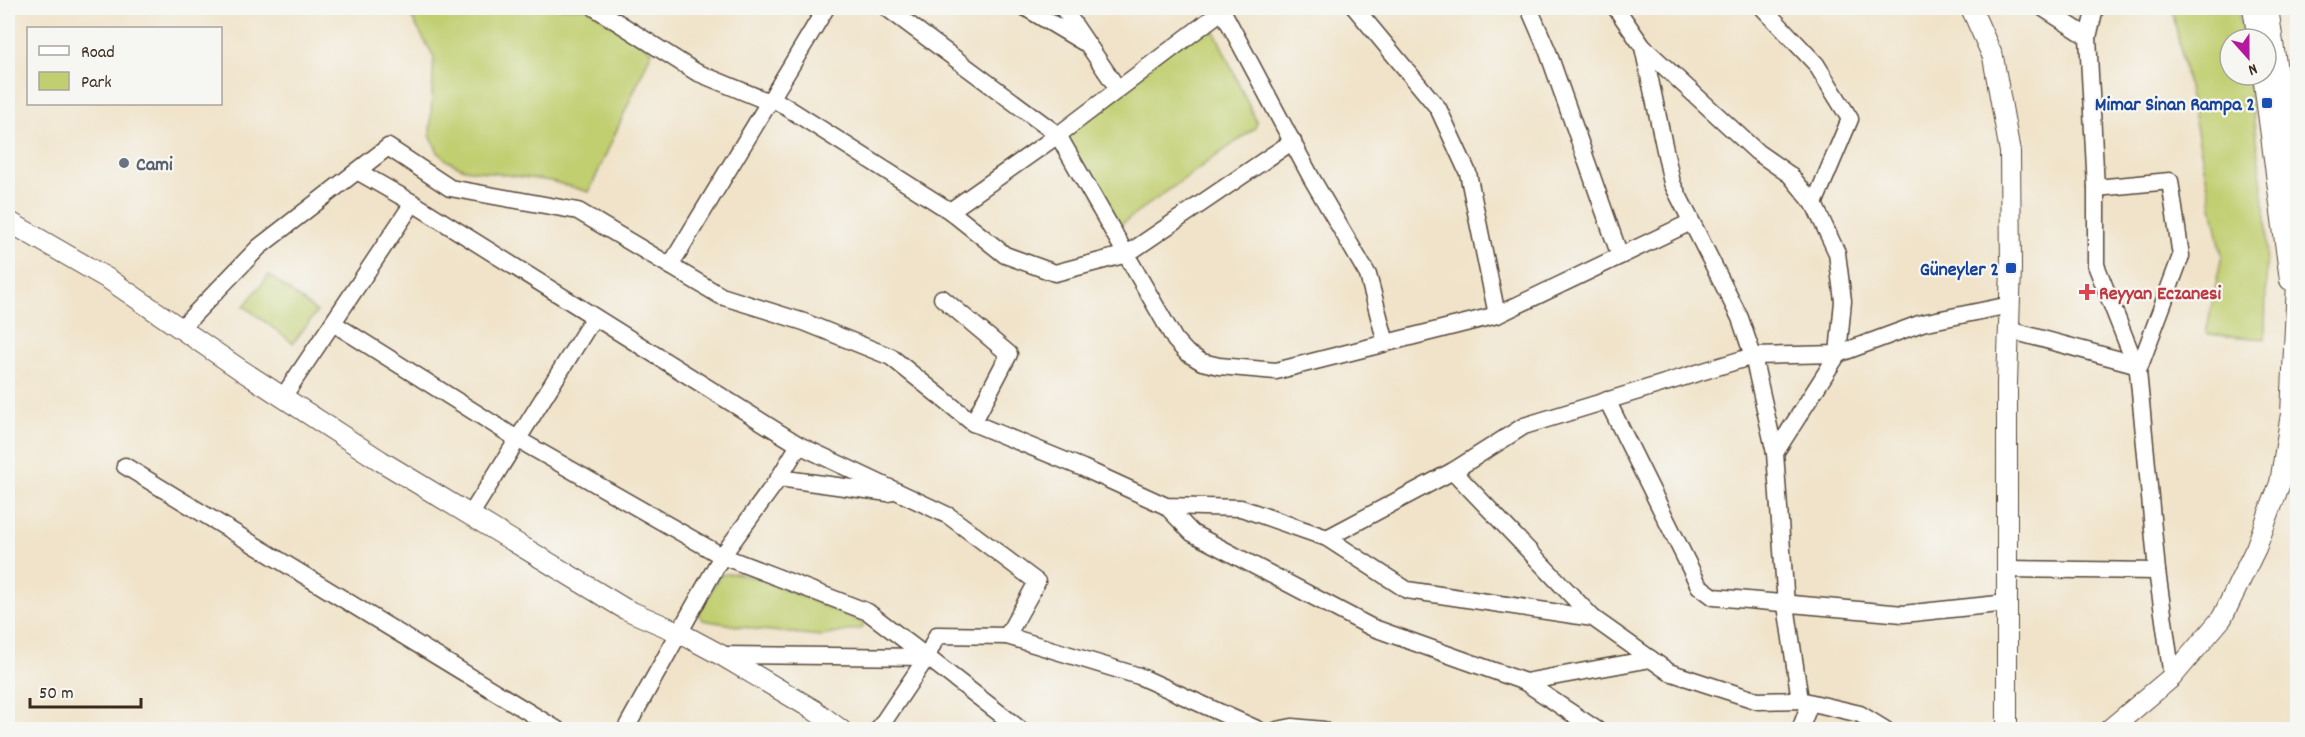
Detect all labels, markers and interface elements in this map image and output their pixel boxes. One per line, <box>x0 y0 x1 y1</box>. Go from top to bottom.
legend <box>27 27 222 105</box>
north arrow <box>2218 27 2278 87</box>
text: Road <box>81 41 115 66</box>
text: N <box>2245 57 2260 81</box>
text: Park <box>81 71 112 96</box>
place label: Mimar Sinan Rampa 2 <box>2095 92 2255 120</box>
marker: Mimar Sinan Rampa 2 <box>2260 96 2274 110</box>
place label: Cami <box>136 152 173 180</box>
marker: Cami <box>117 156 131 170</box>
place label: Güneyler 2 <box>1920 257 1999 285</box>
marker: Güneyler 2 <box>2004 261 2018 275</box>
place label: Reyyan Eczanesi <box>2099 281 2222 309</box>
marker: Reyyan Eczanesi <box>2080 285 2094 299</box>
scale bar <box>30 671 141 709</box>
text: 50 m <box>39 682 74 707</box>

